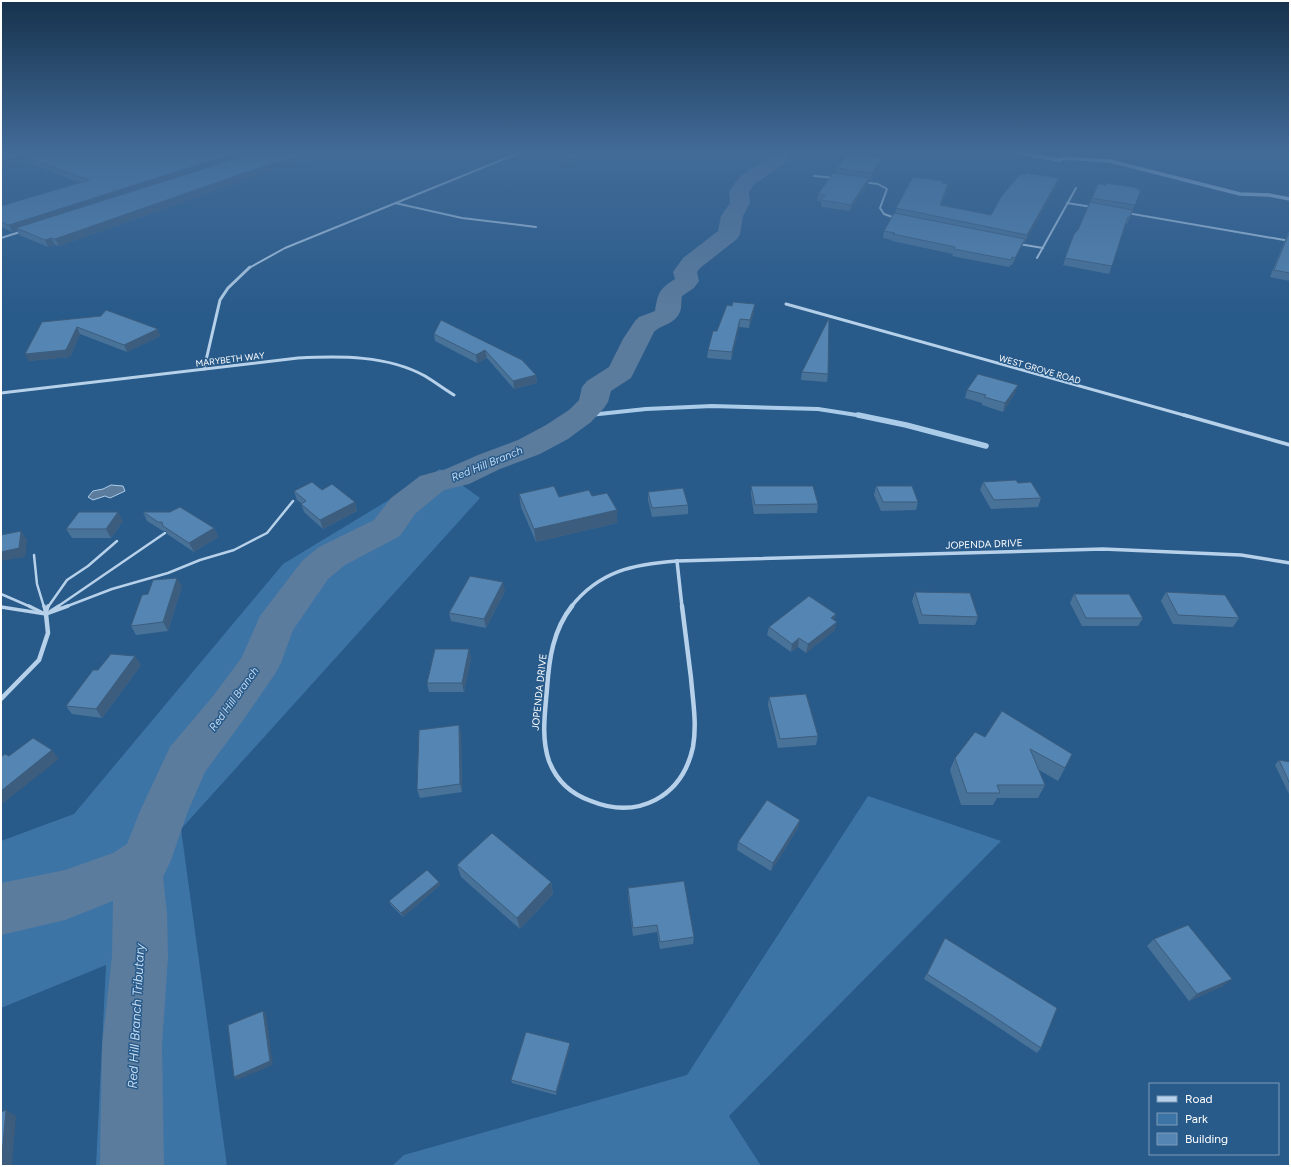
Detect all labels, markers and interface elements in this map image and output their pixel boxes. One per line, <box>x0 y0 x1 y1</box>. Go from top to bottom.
street label: MARYBETH WAY <box>195 349 266 369</box>
street label: WEST GROVE ROAD <box>998 352 1082 386</box>
water label: Red Hill Branch <box>449 444 525 484</box>
street label: JOPENDA DRIVE <box>945 536 1023 552</box>
street label: JOPENDA DRIVE <box>529 653 550 731</box>
water label: Red Hill Branch <box>207 665 261 733</box>
water label: Red Hill Branch Tributary <box>125 942 147 1089</box>
legend <box>1149 1083 1279 1155</box>
text: Road <box>1185 1092 1213 1106</box>
text: Park <box>1185 1112 1208 1126</box>
text: Building <box>1185 1132 1228 1146</box>

